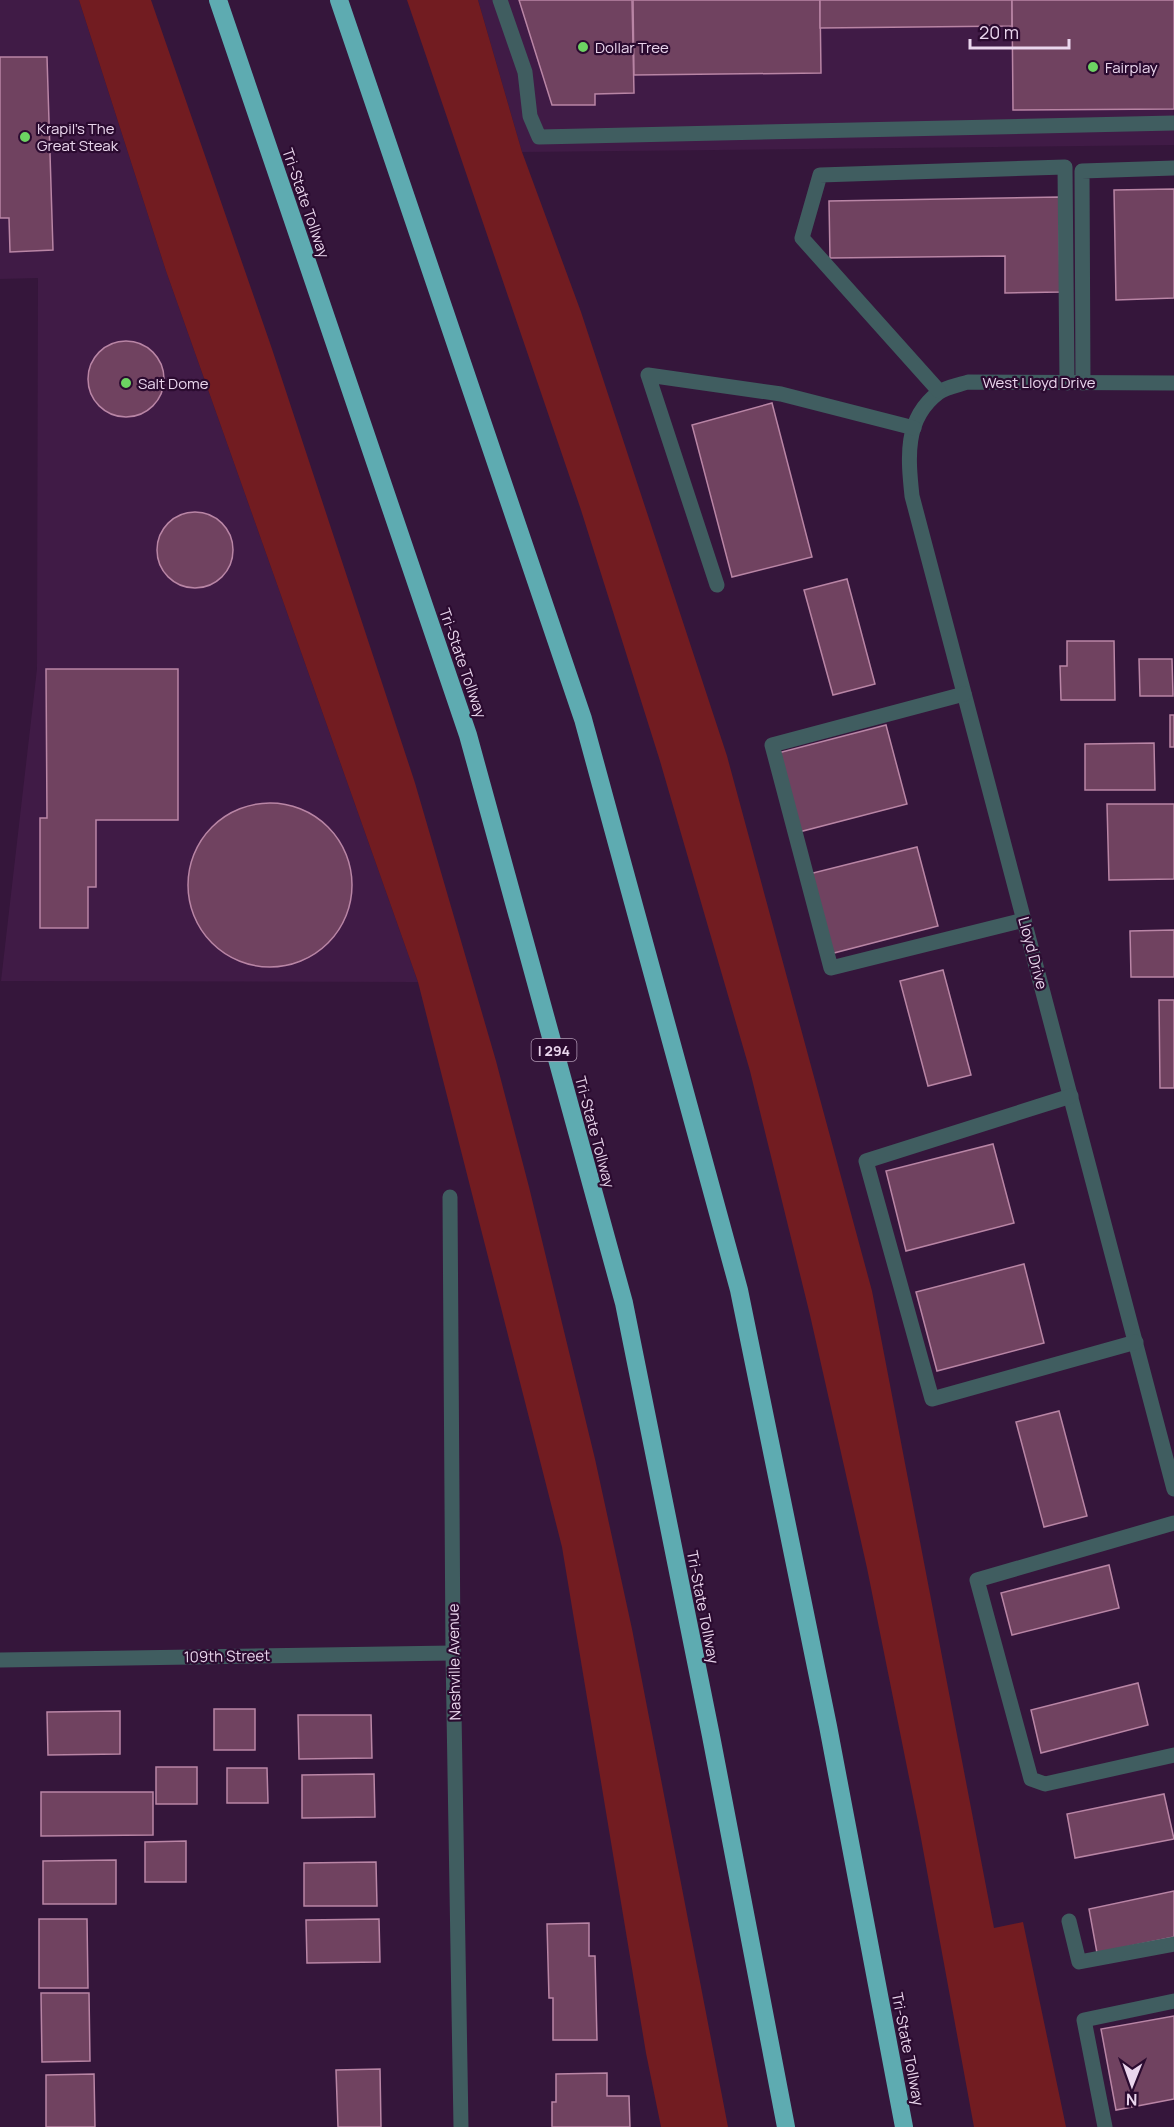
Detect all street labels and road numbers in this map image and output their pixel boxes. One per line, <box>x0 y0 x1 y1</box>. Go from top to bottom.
street label: Tri-State Tollway <box>277 145 335 261</box>
street label: West Lloyd Drive <box>982 372 1096 393</box>
street label: Tri-State Tollway <box>434 605 492 721</box>
street label: Lloyd Drive <box>1013 914 1053 992</box>
road number: I 294 <box>532 1039 576 1061</box>
street label: Tri-State Tollway <box>570 1074 620 1190</box>
street label: Tri-State Tollway <box>682 1549 724 1666</box>
street label: Nashville Avenue <box>442 1603 466 1720</box>
street label: 109th Street <box>184 1645 270 1667</box>
street label: Tri-State Tollway <box>887 1991 929 2108</box>

